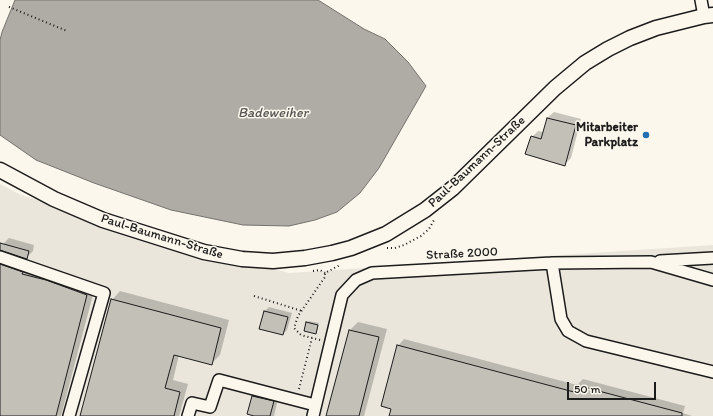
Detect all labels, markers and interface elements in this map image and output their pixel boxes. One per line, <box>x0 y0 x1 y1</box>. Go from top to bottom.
water label: Badeweiher <box>238 105 308 121</box>
street label: Paul-Baumann-Straße <box>425 113 529 211</box>
place label: Mitarbeiter Parkplatz <box>576 120 638 151</box>
marker: Mitarbeiter Parkplatz <box>641 130 651 140</box>
street label: Paul-Baumann-Straße <box>99 211 225 263</box>
street label: Straße 2000 <box>426 244 498 264</box>
scale bar <box>569 374 658 400</box>
text: 50 m <box>574 382 600 396</box>

